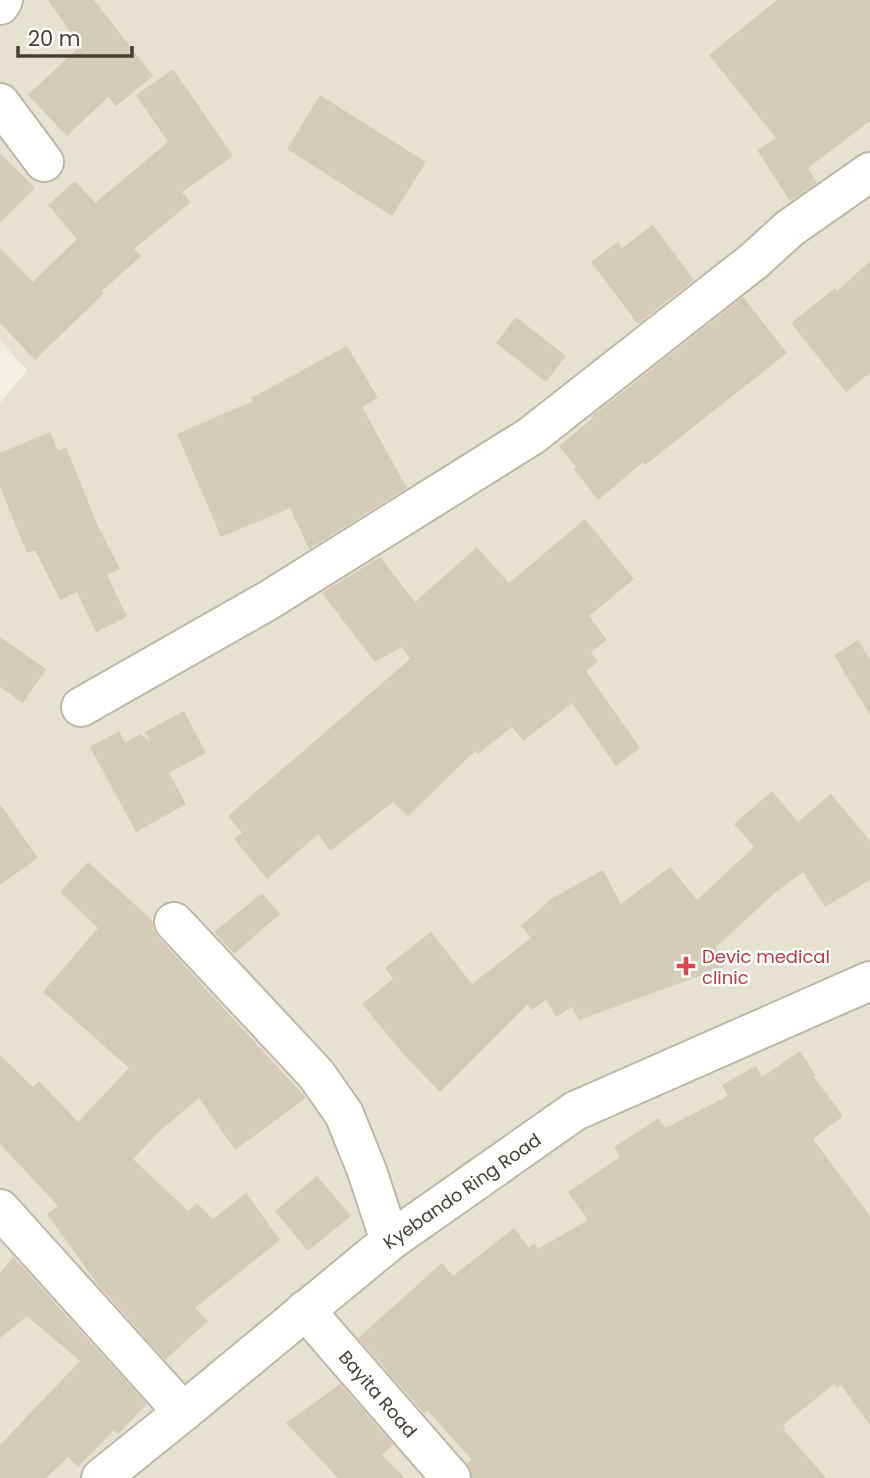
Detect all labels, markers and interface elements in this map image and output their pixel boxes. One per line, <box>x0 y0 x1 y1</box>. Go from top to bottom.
scale bar <box>18 14 131 58</box>
text: 20 m <box>28 24 81 53</box>
place label: Devic medical clinic <box>702 944 830 990</box>
marker: Devic medical clinic <box>676 956 696 976</box>
street label: Kyebando Ring Road <box>378 1127 546 1255</box>
street label: Bayita Road <box>333 1345 423 1443</box>

